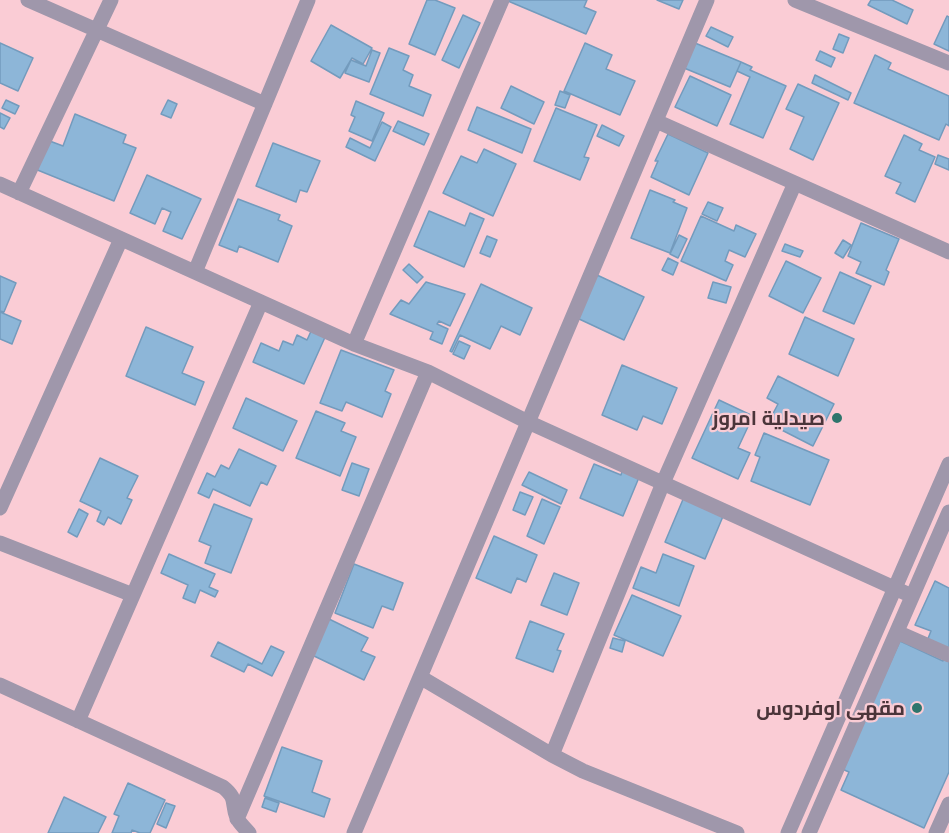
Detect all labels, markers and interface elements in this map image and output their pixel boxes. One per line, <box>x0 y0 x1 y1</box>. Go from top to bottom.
place label: صيدلية امروز <box>712 406 825 430</box>
marker: صيدلية امروز <box>830 411 844 425</box>
place label: مقهى اوفردوس <box>756 696 905 720</box>
marker: مقهى اوفردوس <box>910 701 924 715</box>

